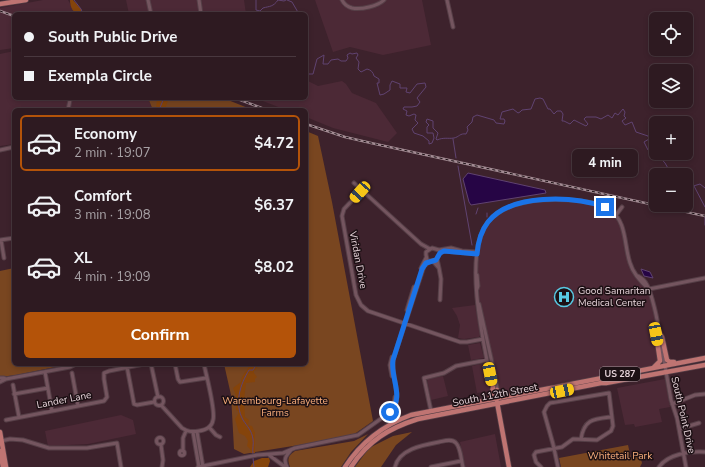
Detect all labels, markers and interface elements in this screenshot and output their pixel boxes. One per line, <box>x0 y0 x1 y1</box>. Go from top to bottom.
map controls <box>649 12 693 212</box>
button: locate <box>649 12 693 56</box>
text: South Public Drive <box>48 27 177 47</box>
button: layers <box>649 64 693 108</box>
text: Exempla Circle <box>48 66 152 86</box>
button: + <box>649 116 693 160</box>
text: Economy <box>74 124 137 144</box>
icon: car <box>26 125 62 161</box>
text: $4.72 <box>254 133 294 153</box>
text: 2 min · 19:07 <box>74 144 150 162</box>
callout: 4 min <box>572 149 638 177</box>
text: 4 min <box>588 154 622 172</box>
button: − <box>649 168 693 212</box>
car <box>348 179 372 205</box>
text: Comfort <box>74 186 131 206</box>
icon: car <box>26 187 62 223</box>
text: $6.37 <box>254 195 294 215</box>
route end <box>596 198 614 216</box>
text: 3 min · 19:08 <box>74 206 150 224</box>
street label: Viridan Drive <box>345 229 370 290</box>
text: XL <box>74 248 93 268</box>
icon: car <box>26 249 62 285</box>
text: $8.02 <box>254 257 294 277</box>
text: 4 min · 19:09 <box>74 268 150 286</box>
place label: Good Samaritan Medical Center <box>578 284 650 310</box>
hospital icon: Good Samaritan Medical Center <box>553 286 575 308</box>
button: Confirm <box>24 312 296 358</box>
car <box>648 321 664 347</box>
car <box>482 361 498 387</box>
road number: US 287 <box>600 367 640 381</box>
street label: South Point Drive <box>667 375 699 455</box>
street label: South 112th Street <box>451 380 539 410</box>
car <box>549 383 575 399</box>
street label: Lander Lane <box>35 388 93 412</box>
park label: Warembourg-Lafayette Farms <box>222 394 328 420</box>
route start <box>381 403 399 421</box>
park label: Whitetail Park <box>588 449 653 463</box>

